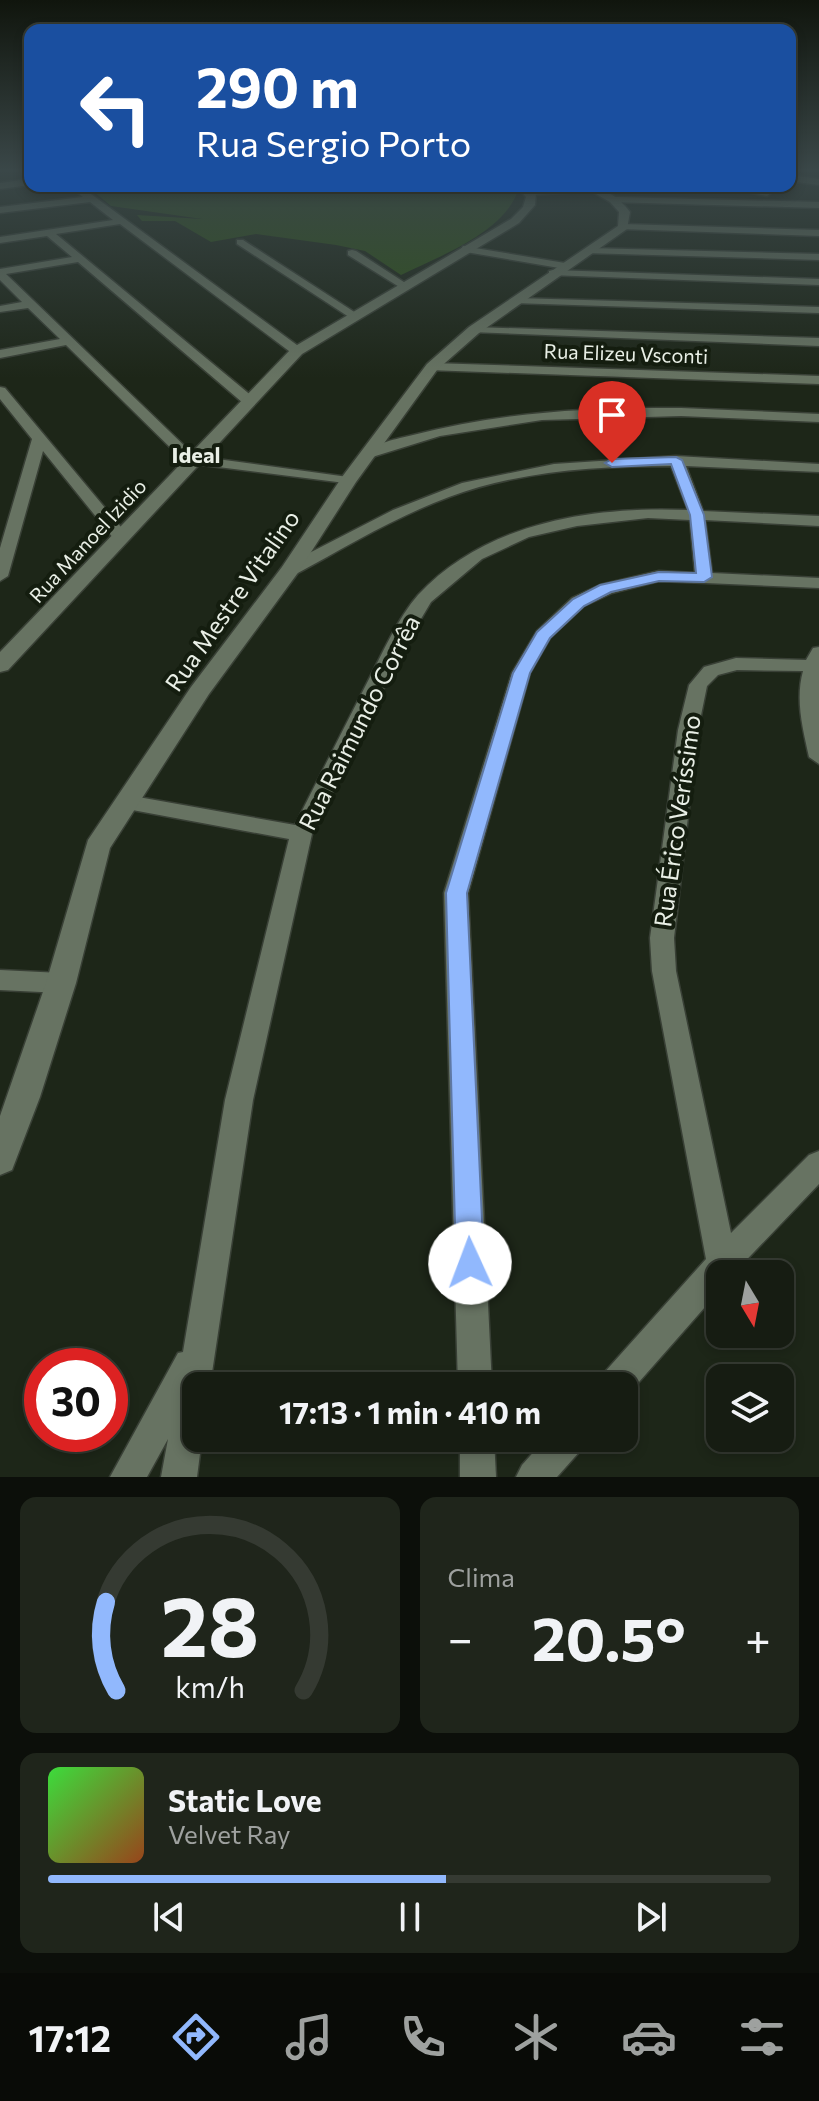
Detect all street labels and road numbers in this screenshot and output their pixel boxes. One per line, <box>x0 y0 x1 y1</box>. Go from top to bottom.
street label: Rua Elizeu Vsconti <box>543 338 709 368</box>
street label: Rua Manoel Izidio <box>24 474 151 607</box>
street label: Rua Mestre Vitalino <box>158 504 305 696</box>
street label: Rua Raimundo Corrêa <box>292 610 425 834</box>
street label: Rua Érico Veríssimo <box>647 713 706 929</box>

